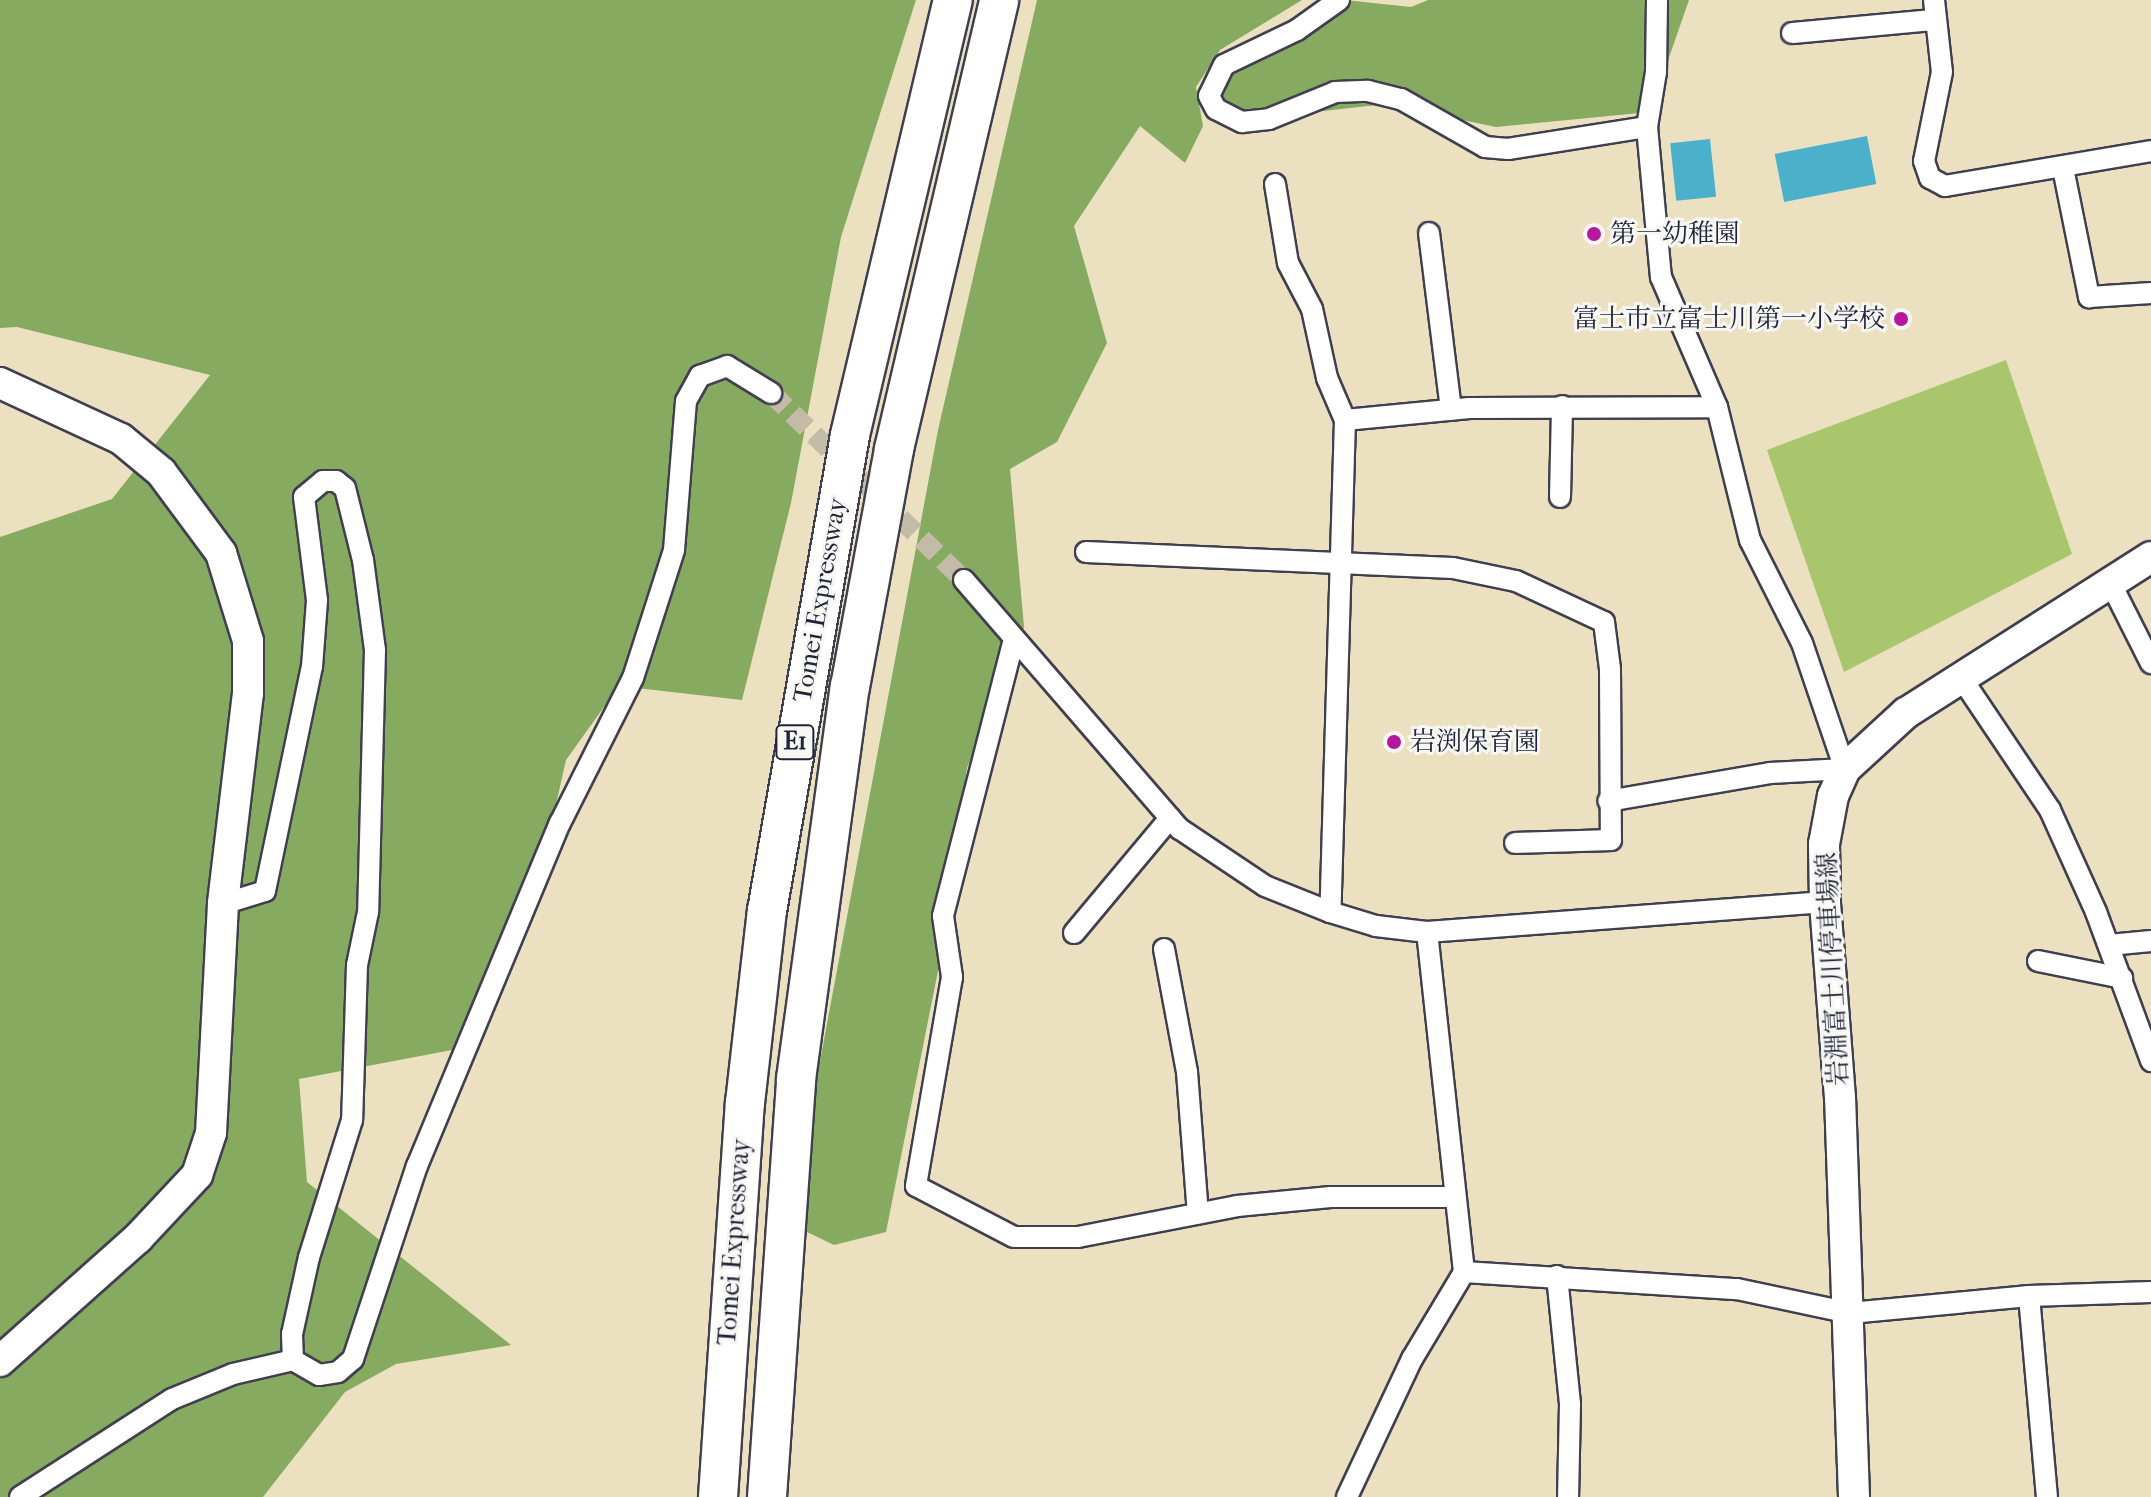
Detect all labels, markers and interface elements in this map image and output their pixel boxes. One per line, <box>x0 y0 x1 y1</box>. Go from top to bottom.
place label: 第一幼稚園 <box>1610 218 1740 250</box>
marker: 第一幼稚園 <box>1585 225 1603 243</box>
place label: 富士市立富士川第一小学校 <box>1573 303 1885 335</box>
marker: 富士市立富士川第一小学校 <box>1892 310 1910 328</box>
street label: Tomei Expressway <box>787 496 853 704</box>
road number: E1 <box>775 722 815 762</box>
place label: 岩渕保育園 <box>1410 726 1540 758</box>
marker: 岩渕保育園 <box>1385 733 1403 751</box>
street label: 岩淵富士川停車場線 <box>1811 851 1855 1087</box>
street label: Tomei Expressway <box>711 1138 757 1346</box>

